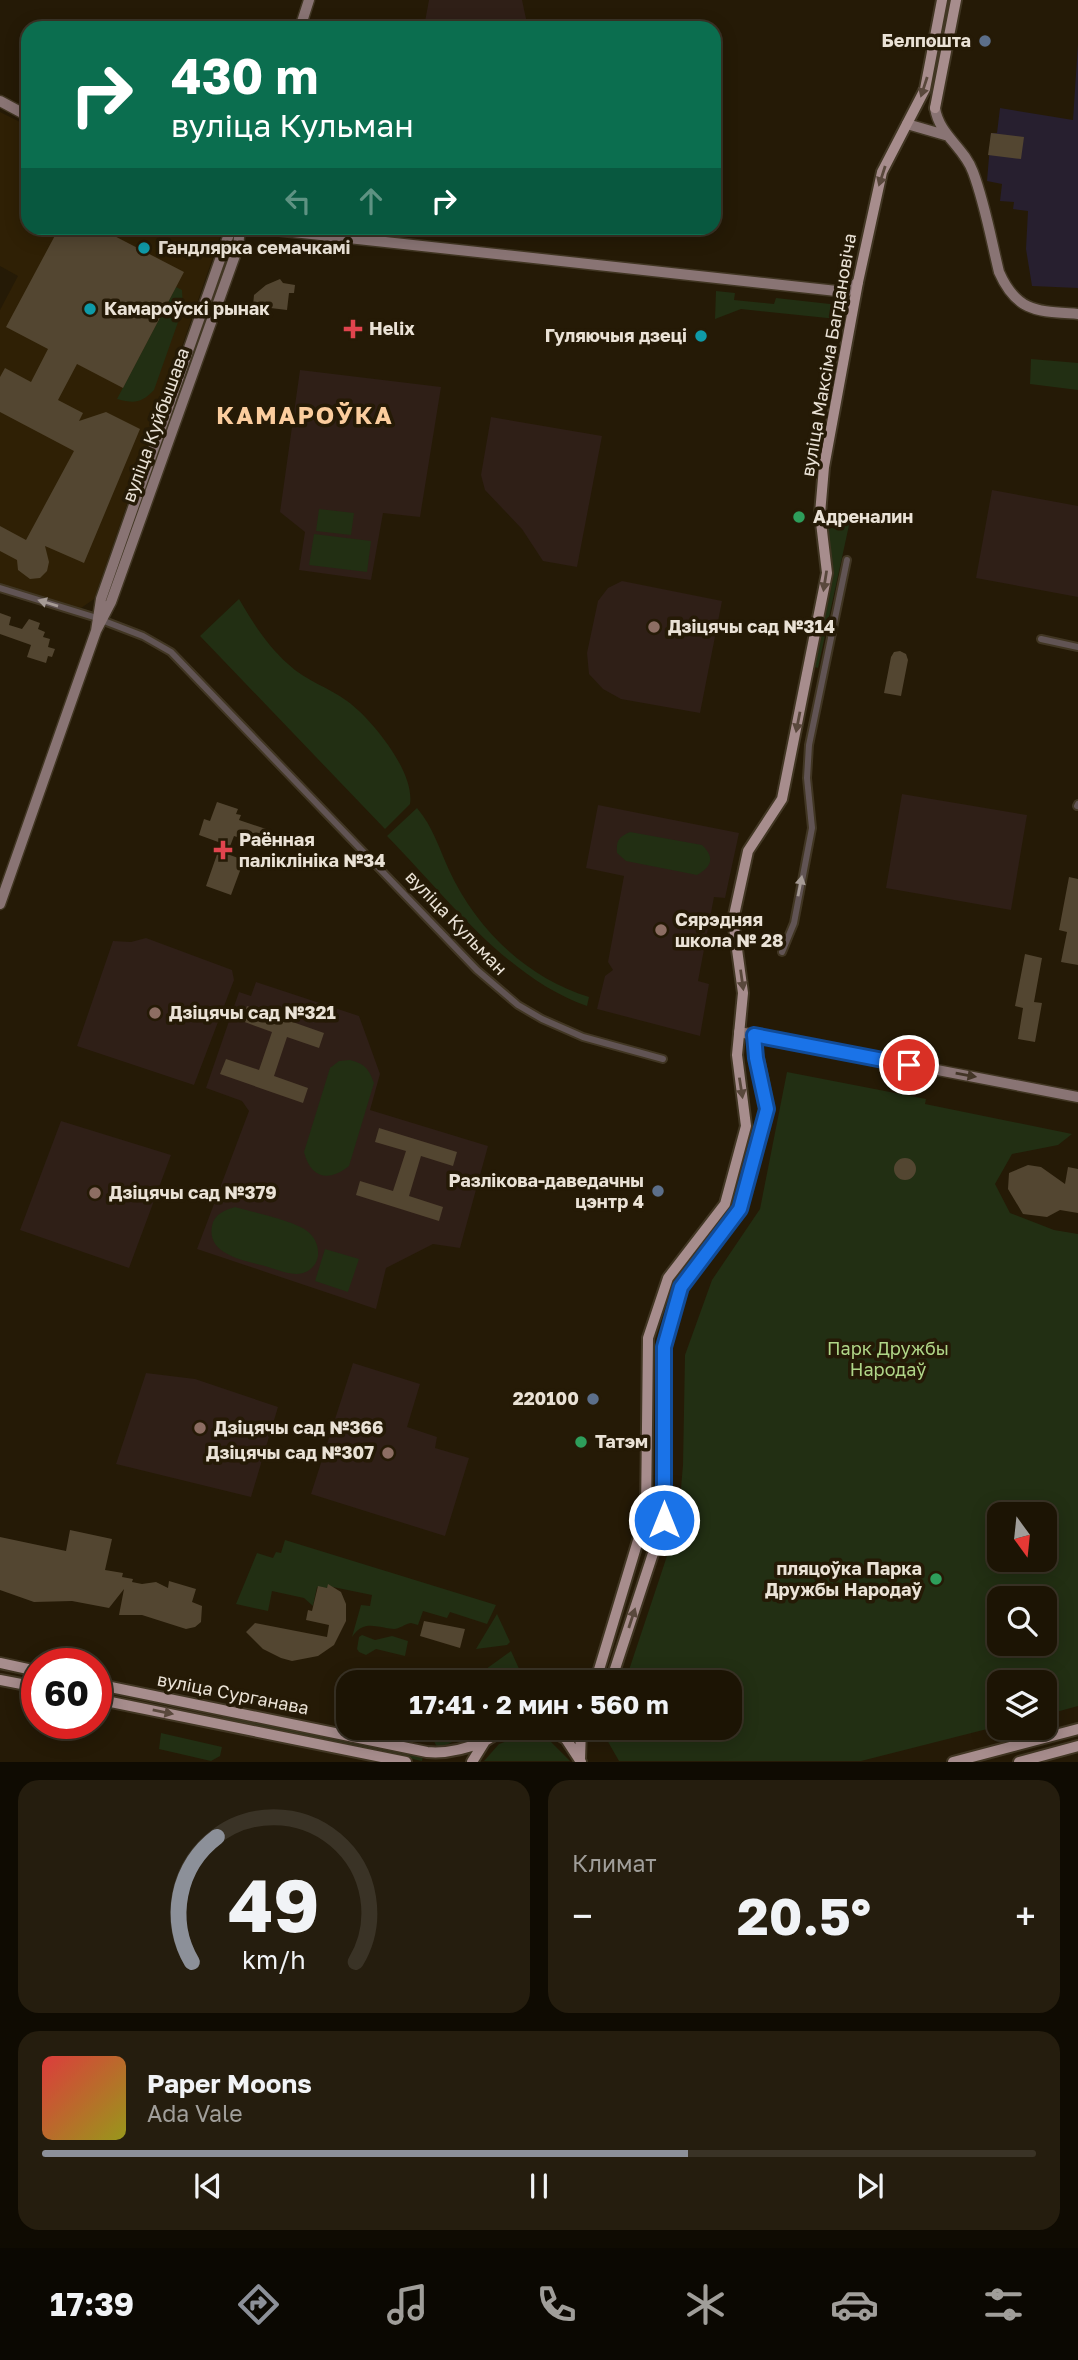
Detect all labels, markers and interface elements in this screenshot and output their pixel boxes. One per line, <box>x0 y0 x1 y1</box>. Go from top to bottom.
place label: Белпошта <box>882 29 971 51</box>
marker: Белпошта <box>977 33 993 49</box>
text: 430 m <box>171 46 319 105</box>
icon: right <box>56 49 147 140</box>
one-way arrow <box>918 77 929 98</box>
text: вуліца Кульман <box>171 106 414 144</box>
one-way arrow <box>876 166 887 187</box>
icon: left <box>279 182 317 220</box>
icon: ahead <box>352 182 390 220</box>
icon: right <box>425 182 463 220</box>
street label: вуліца Максіма Багдановіча <box>796 231 860 478</box>
place label: Гандлярка семачкамі <box>158 236 350 258</box>
marker: Гандлярка семачкамі <box>136 240 152 256</box>
place label: Камароўскі рынак <box>104 297 270 319</box>
marker: Камароўскі рынак <box>82 301 98 317</box>
place label: Helix <box>369 317 415 339</box>
marker: Helix <box>343 319 363 339</box>
place label: Гуляючыя дзеці <box>545 324 687 346</box>
marker: Гуляючыя дзеці <box>693 328 709 344</box>
street label: вуліца Куйбышава <box>117 344 193 505</box>
district label: КАМАРОЎКА <box>216 400 394 429</box>
place label: Адреналин <box>813 505 913 527</box>
marker: Адреналин <box>791 509 807 525</box>
one-way arrow <box>819 570 830 592</box>
one-way arrow <box>38 597 59 607</box>
place label: Дзіцячы сад №314 <box>668 615 835 637</box>
marker: Дзіцячы сад №314 <box>646 619 662 635</box>
one-way arrow <box>792 711 803 733</box>
place label: Раённая паліклініка №34 <box>239 828 386 871</box>
marker: Раённая паліклініка №34 <box>213 840 233 860</box>
street label: вуліца Кульман <box>401 866 512 979</box>
one-way arrow <box>795 875 806 897</box>
place label: Сярэдняя школа № 28 <box>675 908 783 951</box>
marker: Сярэдняя школа № 28 <box>653 922 669 938</box>
one-way arrow <box>736 969 747 991</box>
place label: Дзіцячы сад №321 <box>169 1001 336 1023</box>
marker: Дзіцячы сад №321 <box>147 1005 163 1021</box>
pin <box>879 1035 939 1095</box>
icon: arrive <box>890 1046 928 1084</box>
one-way arrow <box>955 1070 977 1081</box>
one-way arrow <box>736 1077 747 1099</box>
place label: Разлікова-даведачны цэнтр 4 <box>448 1169 644 1212</box>
place label: Дзіцячы сад №379 <box>109 1181 277 1203</box>
marker: Разлікова-даведачны цэнтр 4 <box>650 1183 666 1199</box>
marker: Дзіцячы сад №379 <box>87 1185 103 1201</box>
park label: Парк Дружбы Народаў <box>827 1337 949 1380</box>
place label: 220100 <box>513 1387 579 1409</box>
marker: 220100 <box>585 1391 601 1407</box>
place label: Дзіцячы сад №366 <box>214 1416 383 1438</box>
marker: Дзіцячы сад №366 <box>192 1420 208 1436</box>
place label: Татэм <box>595 1430 648 1452</box>
marker: Татэм <box>573 1434 589 1450</box>
place label: Дзіцячы сад №307 <box>206 1441 374 1463</box>
marker: Дзіцячы сад №307 <box>380 1445 396 1461</box>
position arrow <box>627 1483 701 1557</box>
north arrow <box>987 1502 1057 1572</box>
map controls <box>987 1502 1057 1740</box>
place label: пляцоўка Парка Дружбы Народаў <box>765 1557 922 1600</box>
marker: пляцоўка Парка Дружбы Народаў <box>928 1571 944 1587</box>
button: search <box>987 1586 1057 1656</box>
one-way arrow <box>627 1608 638 1629</box>
speed limit sign: 60 <box>21 1648 112 1739</box>
street label: вуліца Сурганава <box>156 1668 311 1718</box>
button: layers <box>987 1670 1057 1740</box>
text: 17:41 · 2 мин · 560 m <box>409 1689 669 1720</box>
one-way arrow <box>152 1707 174 1718</box>
text: Климат <box>572 1849 657 1877</box>
text: 49 <box>228 1862 320 1949</box>
text: 20.5° <box>737 1884 871 1946</box>
text: − <box>572 1893 593 1938</box>
text: + <box>1015 1893 1036 1938</box>
text: km/h <box>242 1944 306 1975</box>
text: Paper Moons <box>147 2068 312 2099</box>
text: Ada Vale <box>147 2099 243 2127</box>
icon: previous <box>189 2167 227 2205</box>
icon: pause <box>520 2167 558 2205</box>
icon: next <box>851 2167 889 2205</box>
icon: directions <box>234 2280 283 2329</box>
icon: music <box>383 2280 432 2329</box>
icon: phone <box>532 2280 581 2329</box>
icon: climate <box>681 2280 730 2329</box>
icon: car <box>830 2280 879 2329</box>
icon: filters <box>979 2280 1028 2329</box>
text: 17:39 <box>50 2285 134 2323</box>

